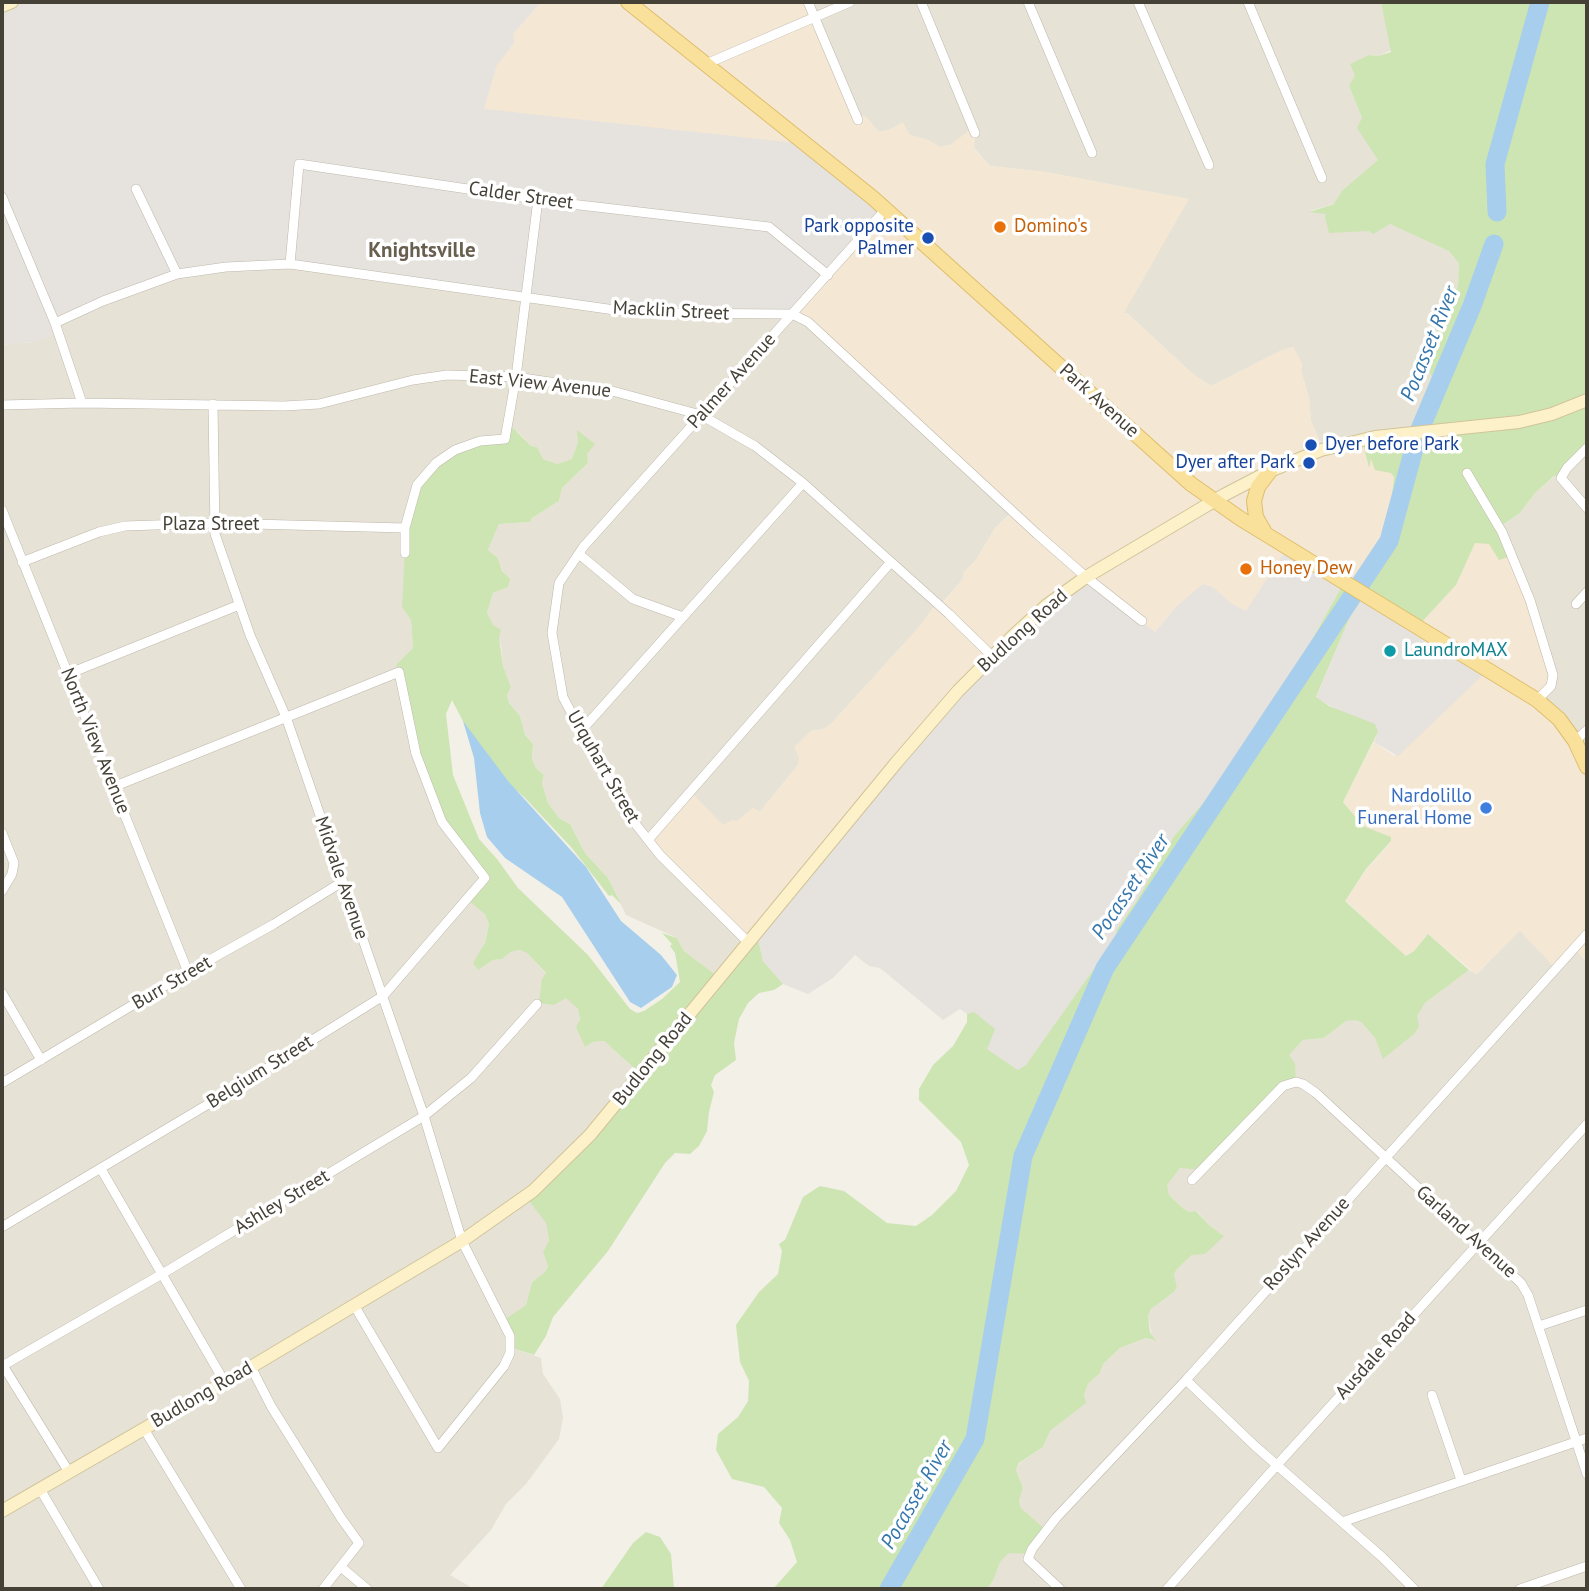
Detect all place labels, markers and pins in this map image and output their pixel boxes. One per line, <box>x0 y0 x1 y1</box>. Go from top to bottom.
place label: Park opposite Palmer <box>804 216 914 260</box>
place label: Domino's <box>1014 216 1088 238</box>
marker: Domino's <box>992 219 1008 235</box>
marker: Park opposite Palmer <box>920 230 936 246</box>
place label: Dyer before Park <box>1325 434 1459 456</box>
marker: Dyer before Park <box>1303 437 1319 453</box>
place label: Dyer after Park <box>1176 452 1295 474</box>
marker: Dyer after Park <box>1301 455 1317 471</box>
place label: Honey Dew <box>1260 558 1352 580</box>
marker: Honey Dew <box>1238 561 1254 577</box>
place label: LaundroMAX <box>1404 640 1508 662</box>
marker: LaundroMAX <box>1382 643 1398 659</box>
place label: Nardolillo Funeral Home <box>1357 786 1472 830</box>
marker: Nardolillo Funeral Home <box>1478 800 1494 816</box>

